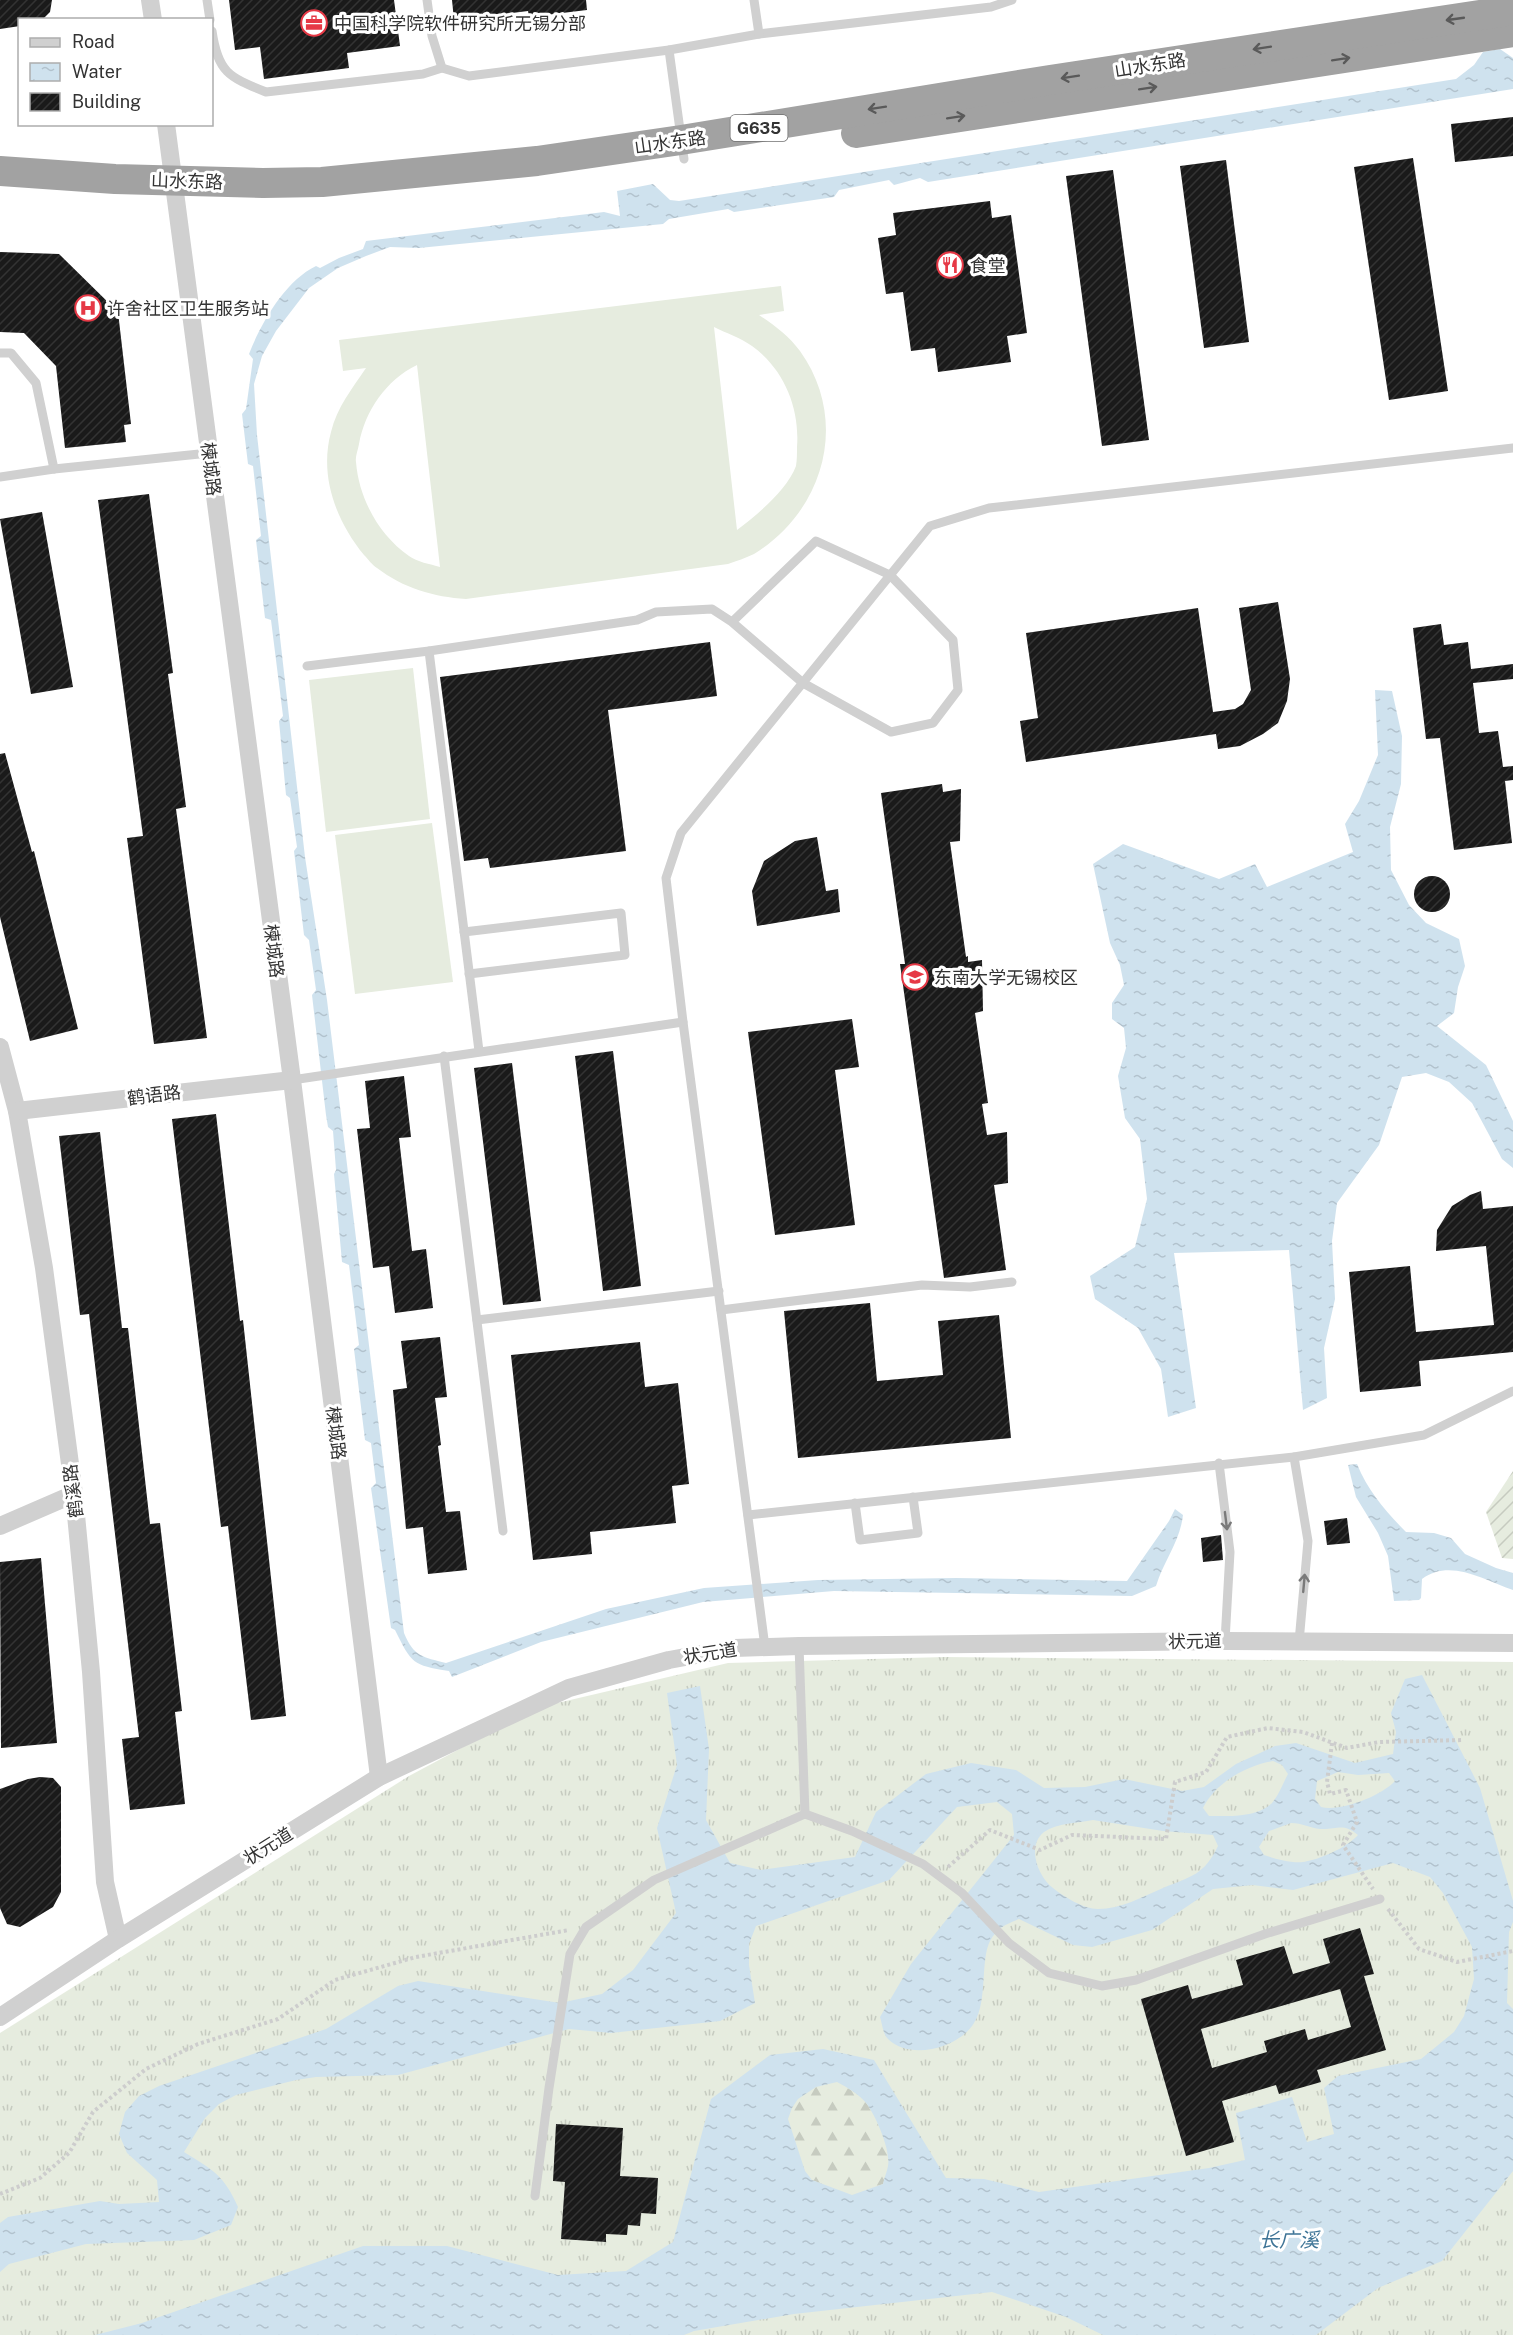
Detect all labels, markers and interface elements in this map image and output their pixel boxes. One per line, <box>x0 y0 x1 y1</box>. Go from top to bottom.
office icon: 中国科学院软件研究所无锡分部 <box>299 8 329 38</box>
place label: 中国科学院软件研究所无锡分部 <box>334 13 586 34</box>
one-way arrow <box>1446 13 1466 24</box>
legend <box>18 18 213 126</box>
text: Road <box>72 31 115 52</box>
one-way arrow <box>1253 42 1273 53</box>
street label: 山水东路 <box>1113 49 1187 81</box>
one-way arrow <box>1331 53 1351 64</box>
text: Water <box>72 61 122 82</box>
one-way arrow <box>1060 72 1080 83</box>
one-way arrow <box>1138 82 1158 93</box>
text: Building <box>72 91 141 112</box>
one-way arrow <box>868 103 887 114</box>
one-way arrow <box>945 112 965 123</box>
road number: G635 <box>730 115 788 141</box>
street label: 山水东路 <box>633 127 707 157</box>
street label: 山水东路 <box>151 169 223 193</box>
restaurant icon: 食堂 <box>935 250 965 280</box>
place label: 食堂 <box>970 255 1006 276</box>
hospital icon: 许舍社区卫生服务站 <box>73 293 103 323</box>
place label: 许舍社区卫生服务站 <box>107 298 269 319</box>
street label: 楝城路 <box>197 441 225 497</box>
street label: 楝城路 <box>260 923 288 979</box>
school or university icon: 东南大学无锡校区 <box>900 962 930 992</box>
place label: 东南大学无锡校区 <box>934 967 1078 988</box>
street label: 鹤语路 <box>126 1081 182 1109</box>
street label: 楝城路 <box>322 1405 350 1461</box>
street label: 鹤溪路 <box>59 1463 87 1519</box>
one-way arrow <box>1221 1511 1232 1531</box>
one-way arrow <box>1299 1574 1310 1594</box>
street label: 状元道 <box>1168 1630 1222 1652</box>
street label: 状元道 <box>682 1638 738 1668</box>
street label: 状元道 <box>240 1823 296 1869</box>
water label: 长广溪 <box>1259 2228 1321 2252</box>

